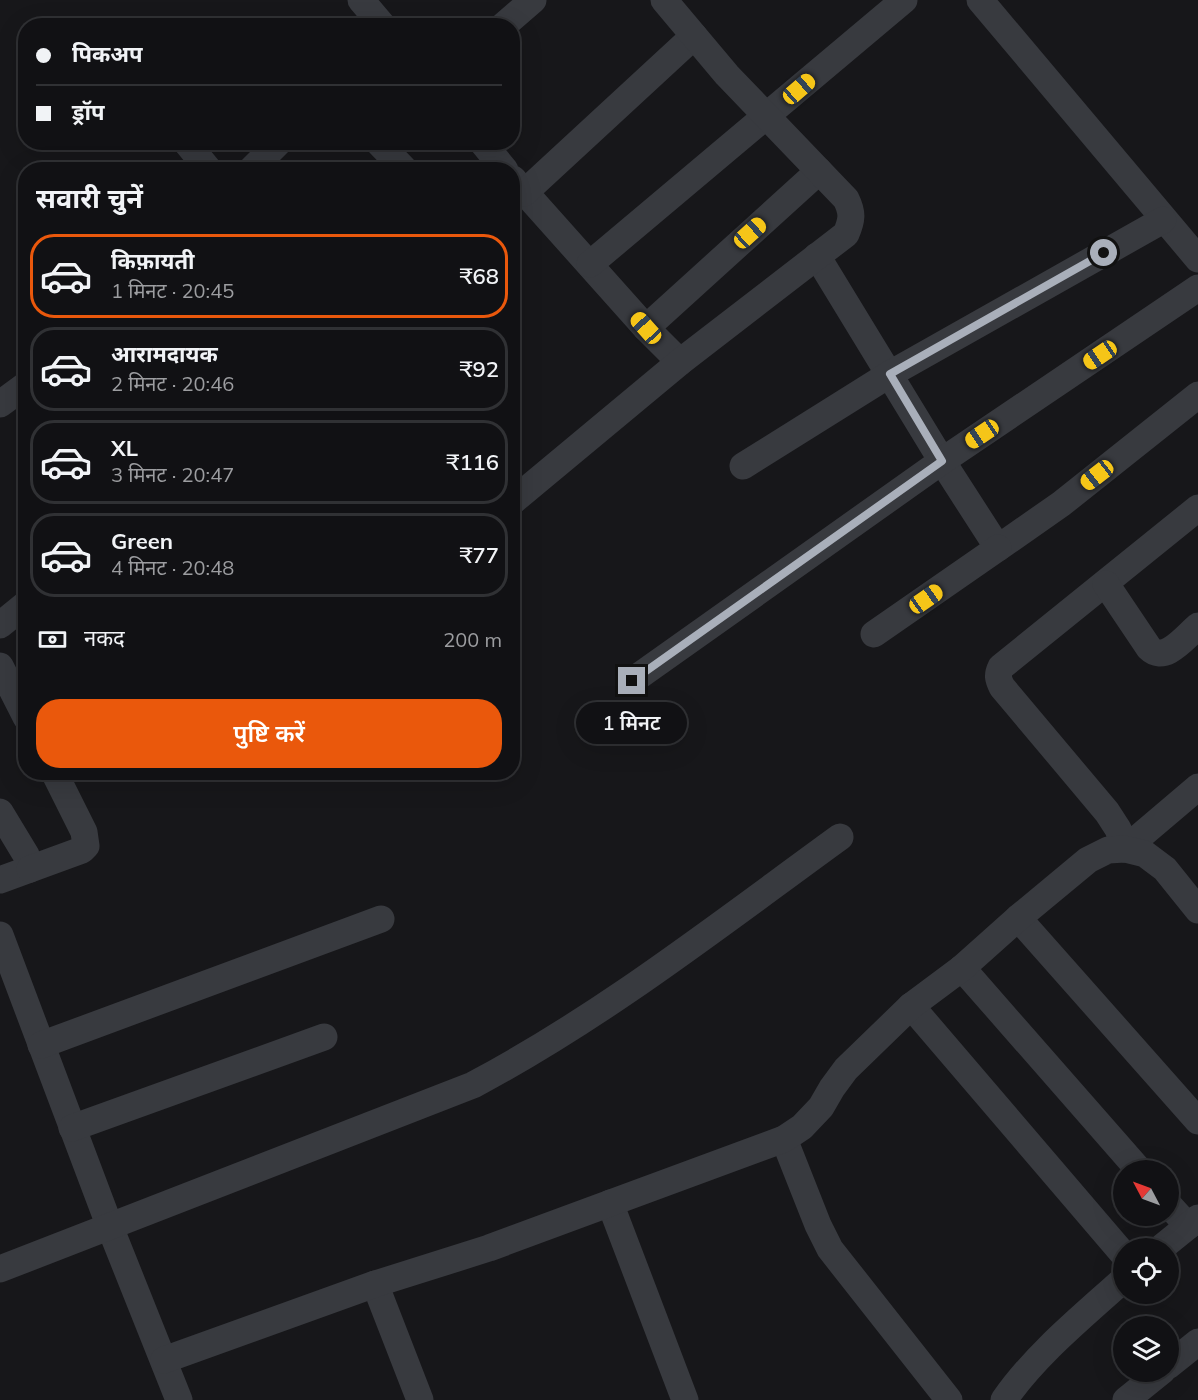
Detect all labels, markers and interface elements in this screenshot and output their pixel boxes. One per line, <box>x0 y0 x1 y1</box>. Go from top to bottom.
text: पिकअप <box>72 40 143 68</box>
car <box>780 70 818 108</box>
text: ड्रॉप <box>72 98 105 126</box>
text: सवारी चुनें <box>36 181 143 215</box>
car <box>731 214 769 252</box>
route start <box>1090 239 1117 266</box>
text: किफ़ायती <box>111 247 195 275</box>
icon: car <box>39 249 93 303</box>
text: ₹68 <box>459 262 499 290</box>
text: 1 मिनट · 20:45 <box>111 278 234 303</box>
car <box>627 309 665 347</box>
car <box>1080 337 1120 373</box>
text: आरामदायक <box>111 340 218 368</box>
icon: car <box>39 342 93 396</box>
text: ₹92 <box>459 355 499 383</box>
text: 2 मिनट · 20:46 <box>111 371 234 396</box>
car <box>962 416 1002 452</box>
text: XL <box>111 434 138 462</box>
icon: car <box>39 435 93 489</box>
text: ₹116 <box>446 448 499 476</box>
car <box>1077 457 1117 493</box>
text: 3 मिनट · 20:47 <box>111 462 234 487</box>
text: Green <box>111 527 173 555</box>
icon: car <box>39 528 93 582</box>
text: ₹77 <box>459 541 499 569</box>
text: 4 मिनट · 20:48 <box>111 555 234 580</box>
car <box>906 581 946 617</box>
icon: cash <box>36 623 69 656</box>
text: नकद <box>84 624 125 652</box>
text: 200 m <box>443 627 502 652</box>
route end <box>618 667 645 694</box>
button: पुष्टि करें <box>36 699 502 768</box>
callout: 1 मिनट <box>576 702 688 744</box>
text: 1 मिनट <box>603 710 660 735</box>
north arrow <box>1113 1160 1179 1226</box>
map controls <box>1113 1160 1179 1382</box>
button: locate <box>1113 1238 1179 1304</box>
button: layers <box>1113 1316 1179 1382</box>

